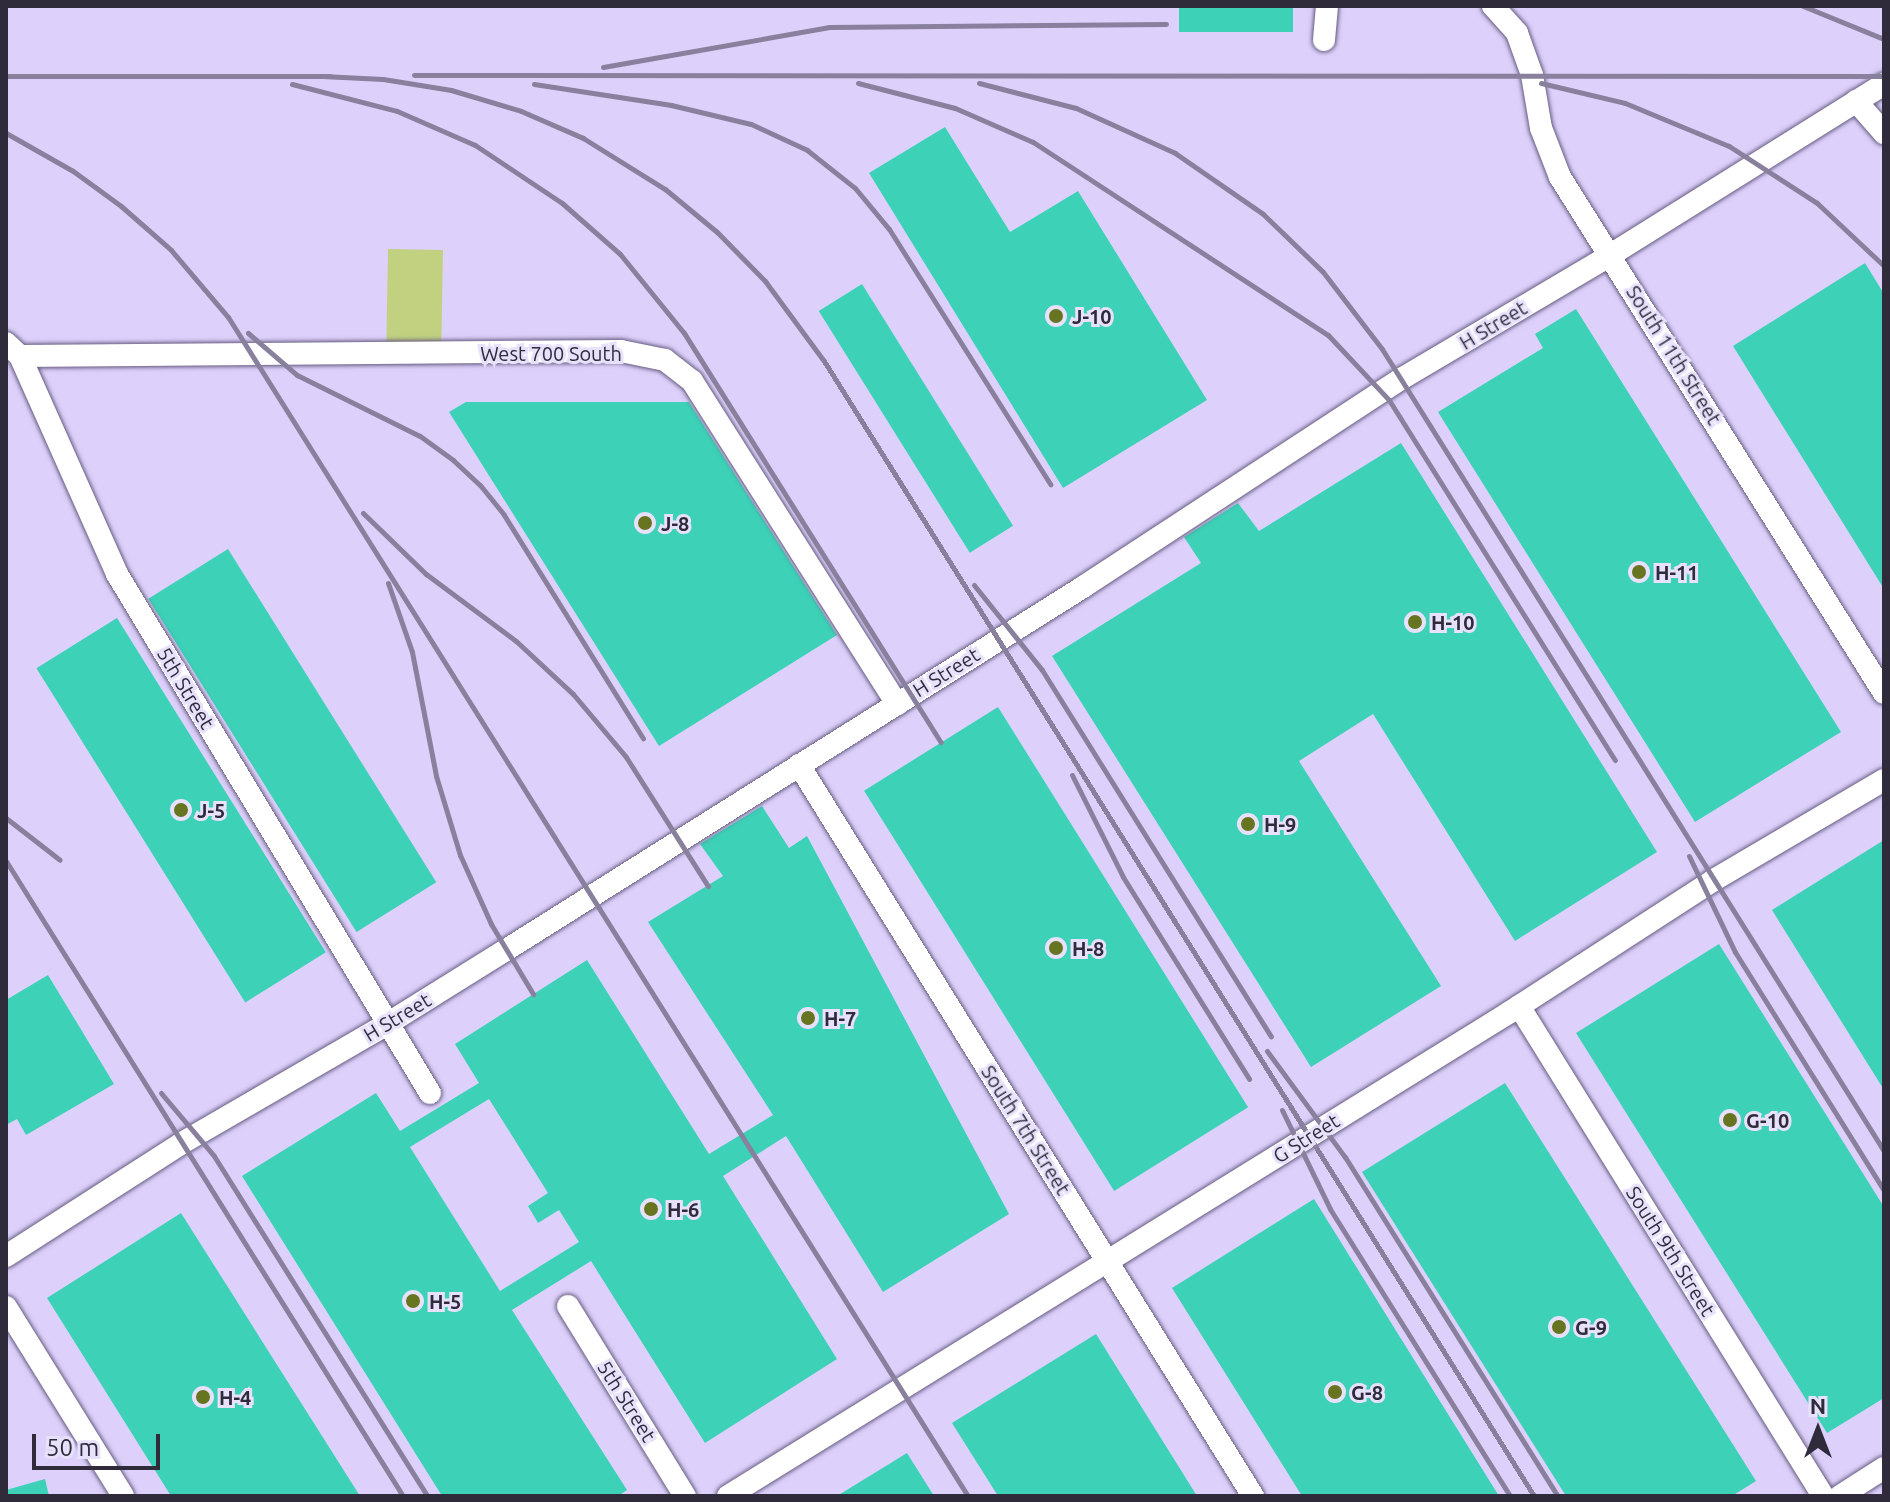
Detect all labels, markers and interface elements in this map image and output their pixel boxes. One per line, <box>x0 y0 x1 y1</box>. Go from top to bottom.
street label: South 11th Street <box>1622 281 1726 429</box>
street label: H Street <box>1455 296 1531 354</box>
place label: J-10 <box>1072 304 1111 328</box>
marker: J-10 <box>1047 307 1065 325</box>
street label: West 700 South <box>480 341 622 365</box>
place label: J-8 <box>661 511 689 535</box>
marker: J-8 <box>636 514 654 532</box>
place label: H-11 <box>1655 560 1699 584</box>
marker: H-11 <box>1630 563 1648 581</box>
place label: H-10 <box>1431 610 1475 634</box>
marker: H-10 <box>1406 613 1424 631</box>
street label: H Street <box>908 642 984 702</box>
street label: 5th Street <box>152 643 220 733</box>
place label: J-5 <box>197 798 225 822</box>
marker: J-5 <box>172 801 190 819</box>
place label: H-9 <box>1264 812 1296 836</box>
marker: H-9 <box>1239 815 1257 833</box>
place label: H-8 <box>1072 936 1104 960</box>
marker: H-8 <box>1047 939 1065 957</box>
street label: H Street <box>359 988 435 1046</box>
place label: H-7 <box>824 1006 856 1030</box>
marker: H-7 <box>799 1009 817 1027</box>
street label: South 7th Street <box>976 1061 1076 1199</box>
street label: G Street <box>1268 1108 1344 1168</box>
place label: G-10 <box>1746 1108 1789 1132</box>
marker: G-10 <box>1721 1111 1739 1129</box>
street label: South 9th Street <box>1621 1182 1721 1320</box>
place label: H-6 <box>667 1197 699 1221</box>
marker: H-6 <box>642 1200 660 1218</box>
place label: H-5 <box>429 1289 461 1313</box>
marker: H-5 <box>404 1292 422 1310</box>
place label: G-9 <box>1575 1315 1607 1339</box>
marker: G-9 <box>1550 1318 1568 1336</box>
street label: 5th Street <box>593 1356 661 1446</box>
place label: G-8 <box>1351 1380 1383 1404</box>
marker: G-8 <box>1326 1383 1344 1401</box>
place label: H-4 <box>219 1385 251 1409</box>
marker: H-4 <box>194 1388 212 1406</box>
north arrow <box>1778 1390 1858 1470</box>
text: N <box>1810 1393 1826 1418</box>
scale bar <box>36 1418 164 1468</box>
text: 50 m <box>46 1434 99 1461</box>

